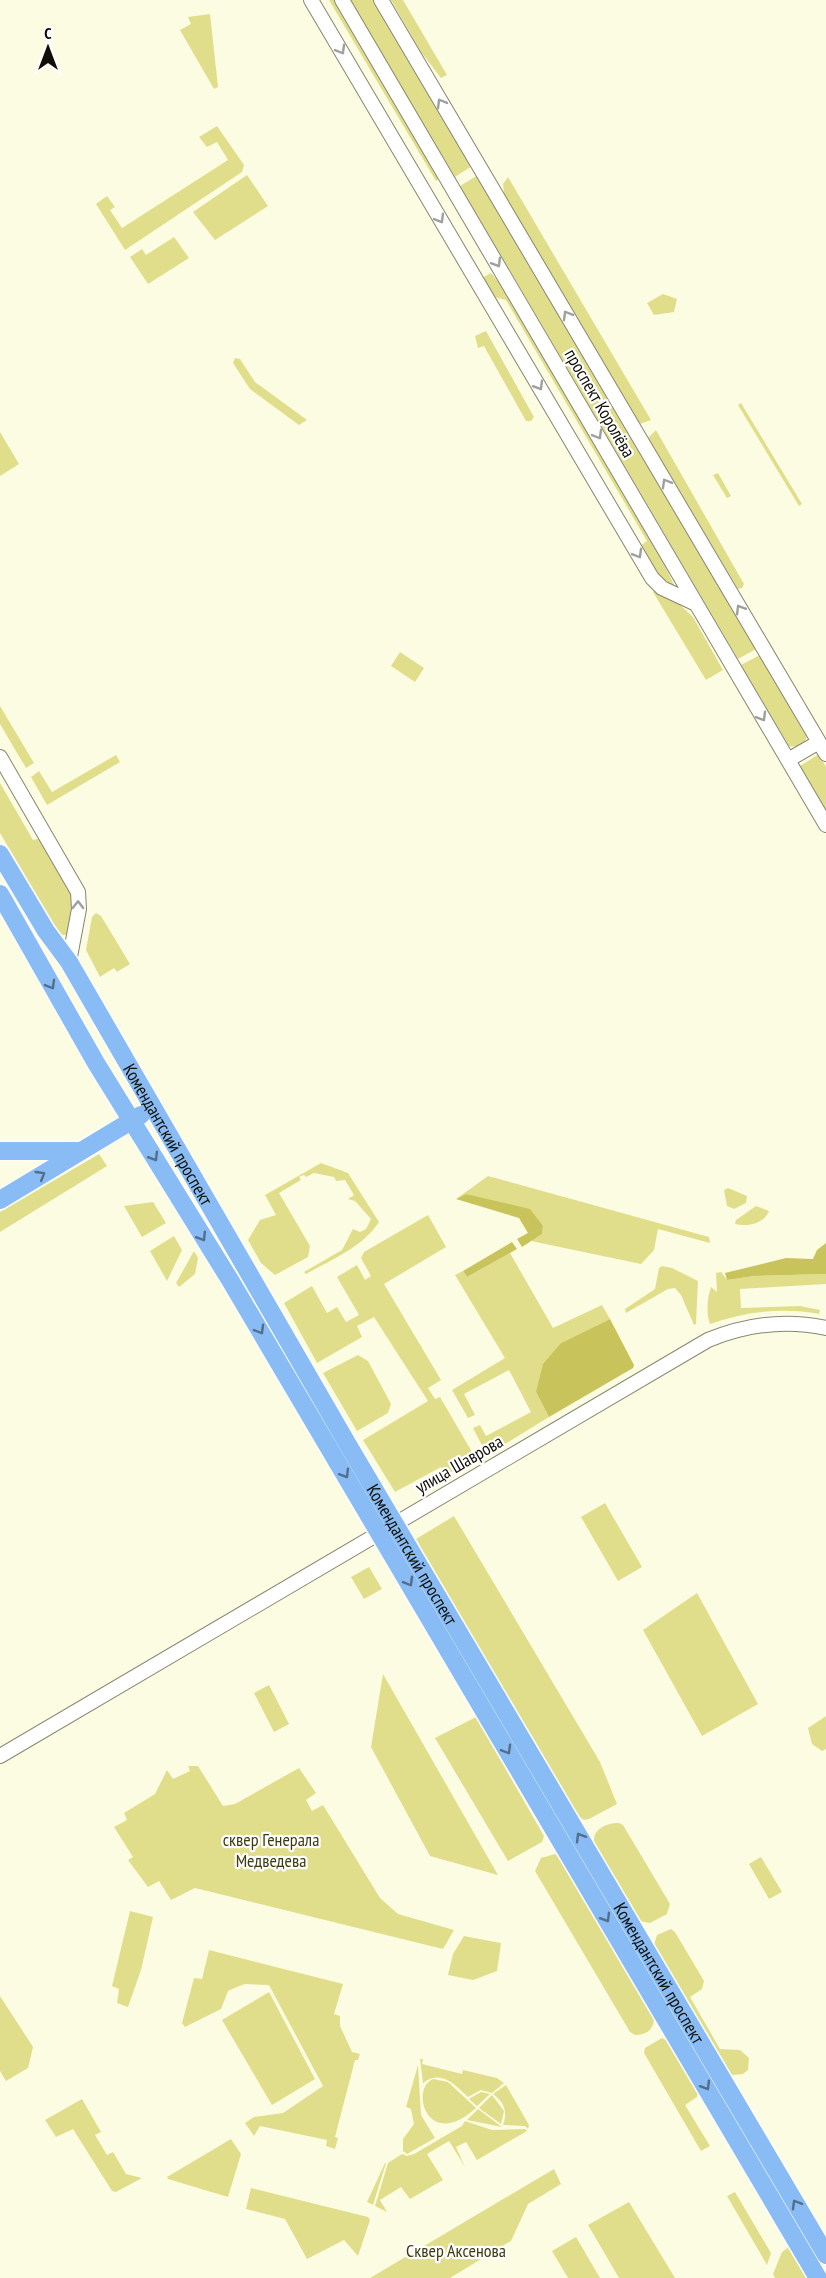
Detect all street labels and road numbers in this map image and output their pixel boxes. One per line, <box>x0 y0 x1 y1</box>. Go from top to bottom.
street label: проспект Королёва <box>560 345 640 461</box>
street label: Комендантский проспект <box>119 1059 218 1209</box>
street label: улица Шаврова <box>411 1430 507 1498</box>
street label: Комендантский проспект <box>362 1480 463 1629</box>
street label: Комендантский проспект <box>609 1898 710 2048</box>

